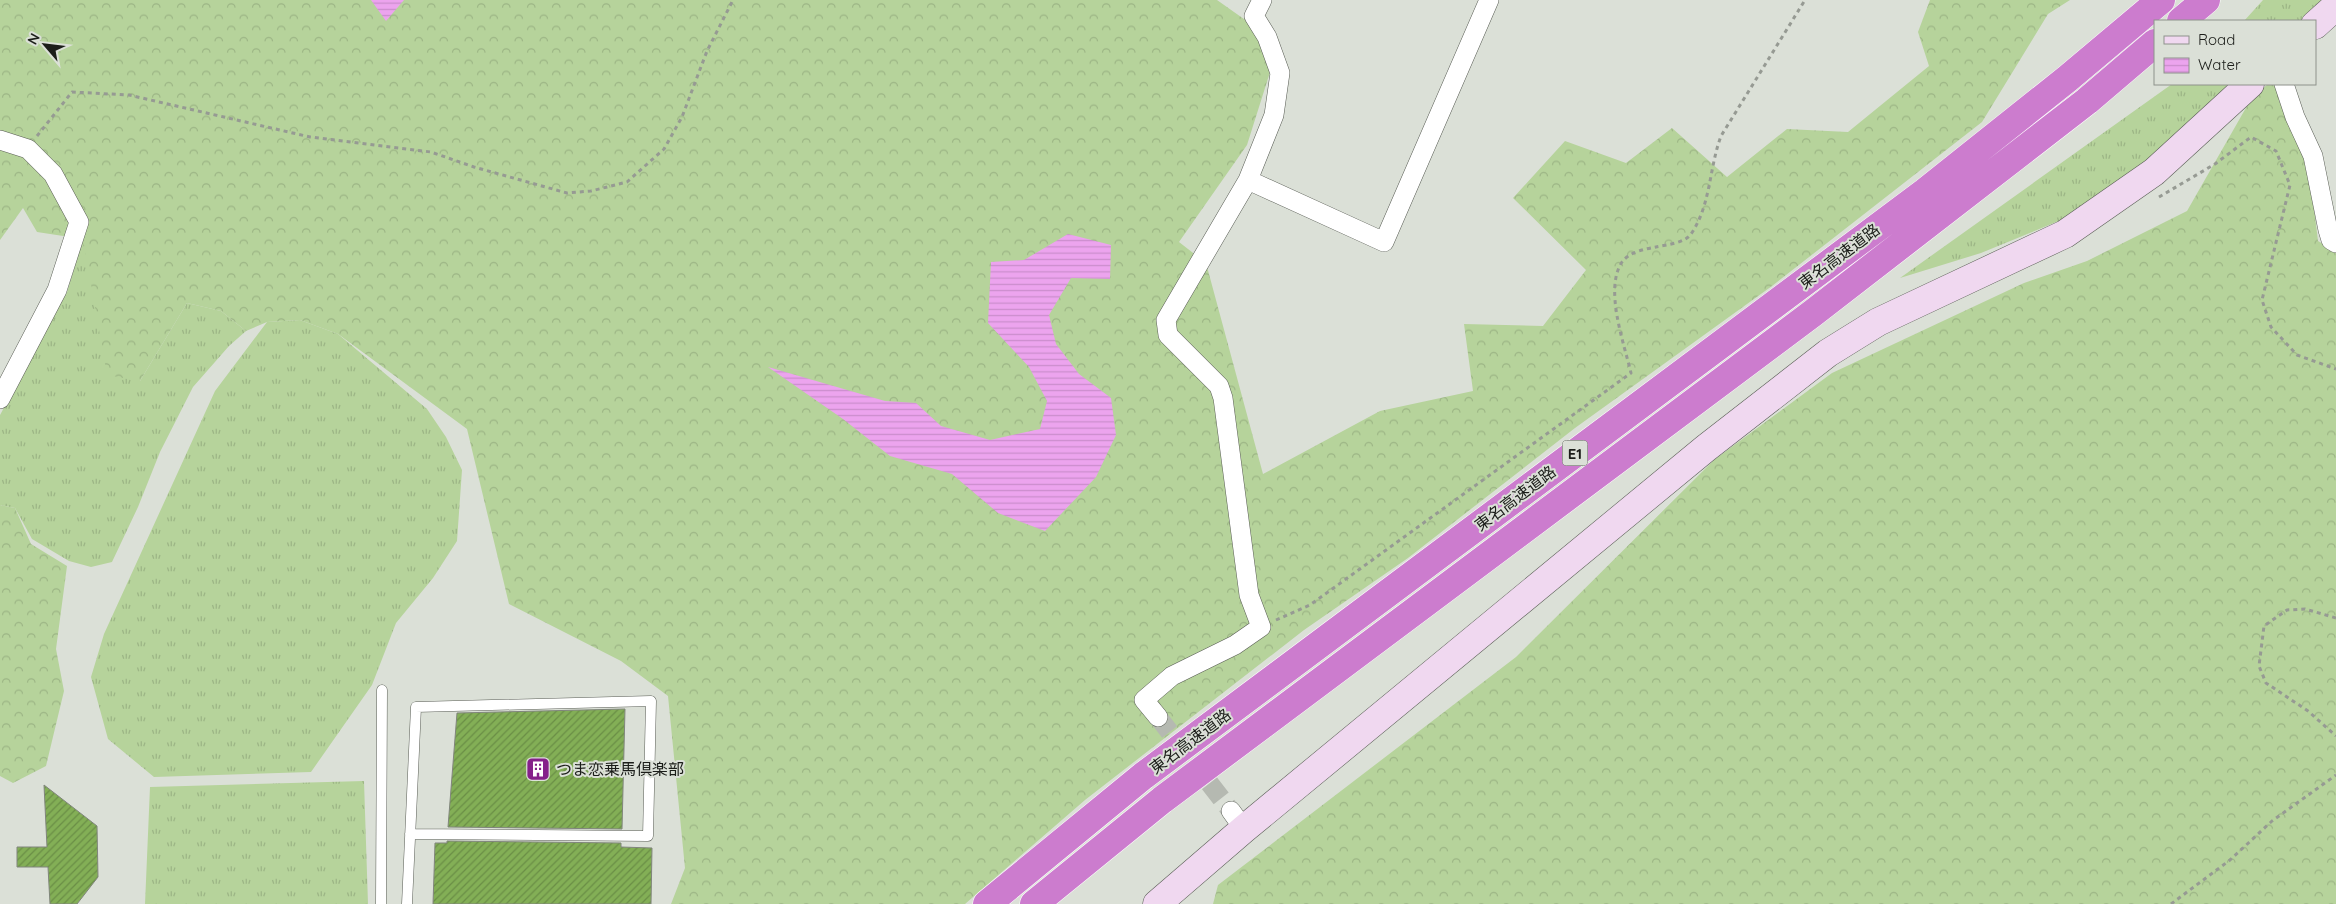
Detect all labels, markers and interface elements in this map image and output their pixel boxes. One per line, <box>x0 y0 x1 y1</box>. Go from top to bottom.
north arrow <box>20 20 70 70</box>
legend <box>2154 20 2316 85</box>
text: N <box>23 30 44 48</box>
text: Road <box>2198 30 2235 49</box>
text: Water <box>2198 55 2241 74</box>
street label: 東名高速道路 <box>1795 219 1883 293</box>
road number: E1 <box>1562 440 1588 466</box>
street label: 東名高速道路 <box>1471 461 1559 535</box>
street label: 東名高速道路 <box>1146 704 1234 778</box>
building icon: つま恋乗馬倶楽部 <box>525 756 551 782</box>
place label: つま恋乗馬倶楽部 <box>556 759 684 779</box>

